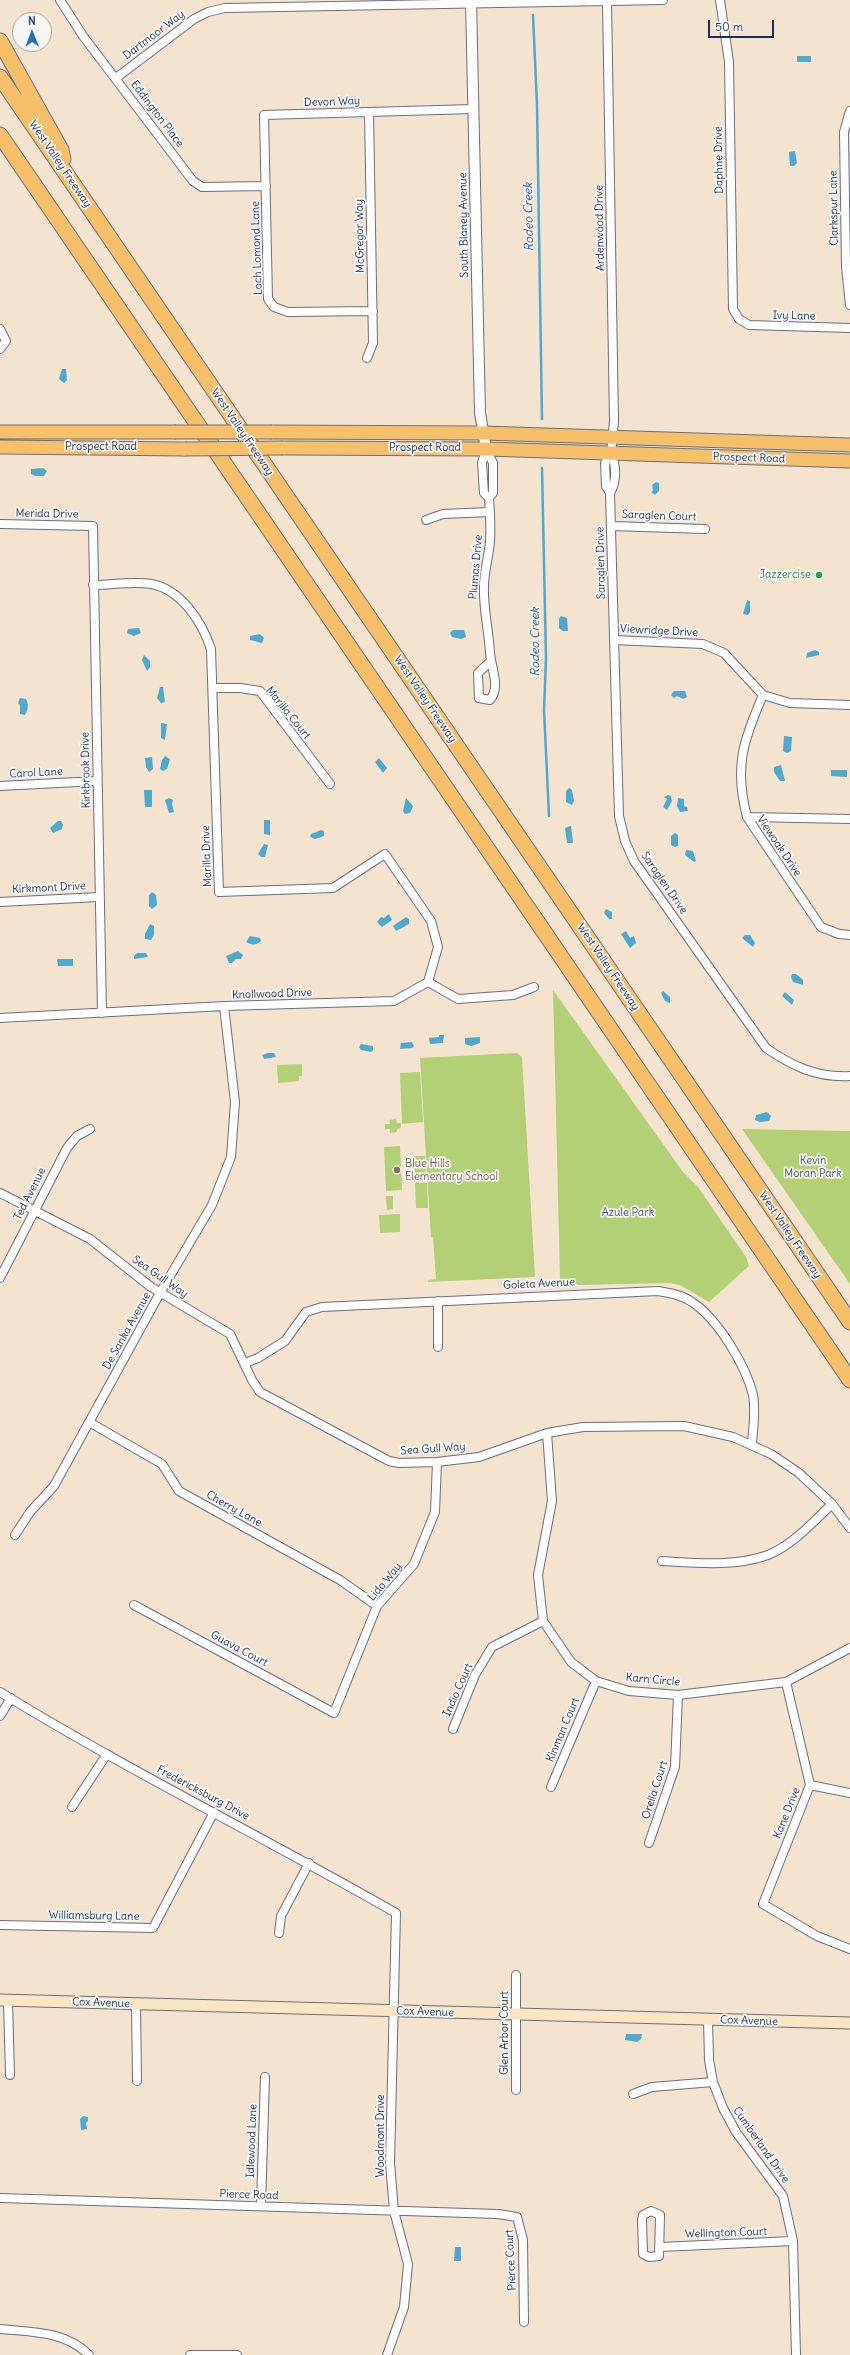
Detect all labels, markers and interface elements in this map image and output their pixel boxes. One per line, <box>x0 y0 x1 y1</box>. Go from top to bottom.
street label: Dartmoor Way <box>121 8 187 62</box>
north arrow <box>12 12 52 52</box>
scale bar <box>710 12 776 38</box>
text: N <box>28 14 36 28</box>
text: 50 m <box>715 19 743 34</box>
street label: Eddington Place <box>128 78 186 150</box>
street label: Devon Way <box>304 94 360 110</box>
street label: West Valley Freeway <box>26 118 94 210</box>
street label: Daphne Drive <box>712 126 726 194</box>
street label: Clarkspur Lane <box>827 170 841 246</box>
street label: South Blaney Avenue <box>456 172 472 278</box>
water label: Rodeo Creek <box>521 182 537 252</box>
street label: Ardenwood Drive <box>593 185 607 271</box>
street label: McGregor Way <box>353 199 367 273</box>
street label: Loch Lomond Lane <box>249 201 265 295</box>
street label: Ivy Lane <box>772 309 816 323</box>
street label: West Valley Freeway <box>208 386 276 478</box>
street label: Prospect Road <box>65 440 137 454</box>
street label: Prospect Road <box>389 441 461 455</box>
street label: Prospect Road <box>713 450 785 466</box>
street label: Merida Drive <box>15 507 79 521</box>
street label: Saraglen Court <box>622 508 696 524</box>
street label: Saraglen Drive <box>594 527 608 599</box>
street label: Plumas Drive <box>467 534 485 600</box>
place label: Jazzercise <box>760 568 811 582</box>
marker: Jazzercise <box>814 570 824 580</box>
water label: Rodeo Creek <box>529 608 543 676</box>
street label: Viewridge Drive <box>620 622 698 640</box>
street label: West Valley Freeway <box>391 653 459 745</box>
street label: Marilla Court <box>263 684 313 742</box>
street label: Kirkbrook Drive <box>79 732 93 808</box>
street label: Carol Lane <box>9 765 63 781</box>
street label: Viewoak Drive <box>754 813 804 879</box>
street label: Marilla Drive <box>199 825 215 887</box>
street label: Saraglen Drive <box>638 850 690 916</box>
street label: Kirkmont Drive <box>12 879 86 897</box>
street label: West Valley Freeway <box>574 921 642 1013</box>
street label: Knollwood Drive <box>232 986 312 1002</box>
park label: Kevin Moran Park <box>784 1154 842 1180</box>
place label: Blue Hills Elementary School <box>405 1157 498 1183</box>
marker: Blue Hills Elementary School <box>392 1165 402 1175</box>
street label: Ted Avenue <box>11 1166 49 1222</box>
street label: West Valley Freeway <box>756 1189 824 1281</box>
park label: Azule Park <box>602 1206 654 1220</box>
street label: Sea Gull Way <box>130 1253 190 1301</box>
street label: Goleta Avenue <box>503 1276 575 1292</box>
street label: De Sanka Avenue <box>100 1290 154 1372</box>
street label: Sea Gull Way <box>400 1440 466 1458</box>
street label: Cherry Lane <box>204 1488 264 1530</box>
street label: Lido Way <box>365 1560 405 1604</box>
street label: Guava Court <box>208 1628 270 1670</box>
street label: Indio Court <box>440 1661 476 1719</box>
street label: Karn Circle <box>625 1671 681 1689</box>
street label: Kinman Court <box>544 1696 582 1764</box>
street label: Orella Court <box>639 1759 671 1821</box>
street label: Fredericksburg Drive <box>154 1763 252 1823</box>
street label: Kane Drive <box>771 1786 803 1840</box>
street label: Williamsburg Lane <box>48 1909 140 1923</box>
street label: Glen Arbor Court <box>498 1991 512 2075</box>
street label: Cox Avenue <box>72 1995 130 2011</box>
street label: Cox Avenue <box>396 2004 454 2020</box>
street label: Cox Avenue <box>720 2013 778 2029</box>
street label: Woodmont Drive <box>374 2095 388 2177</box>
street label: Idlewood Lane <box>244 2104 260 2178</box>
street label: Cumberland Drive <box>730 2104 792 2186</box>
street label: Pierce Road <box>219 2187 279 2203</box>
street label: Wellington Court <box>685 2225 767 2241</box>
street label: Pierce Court <box>503 2229 519 2291</box>

